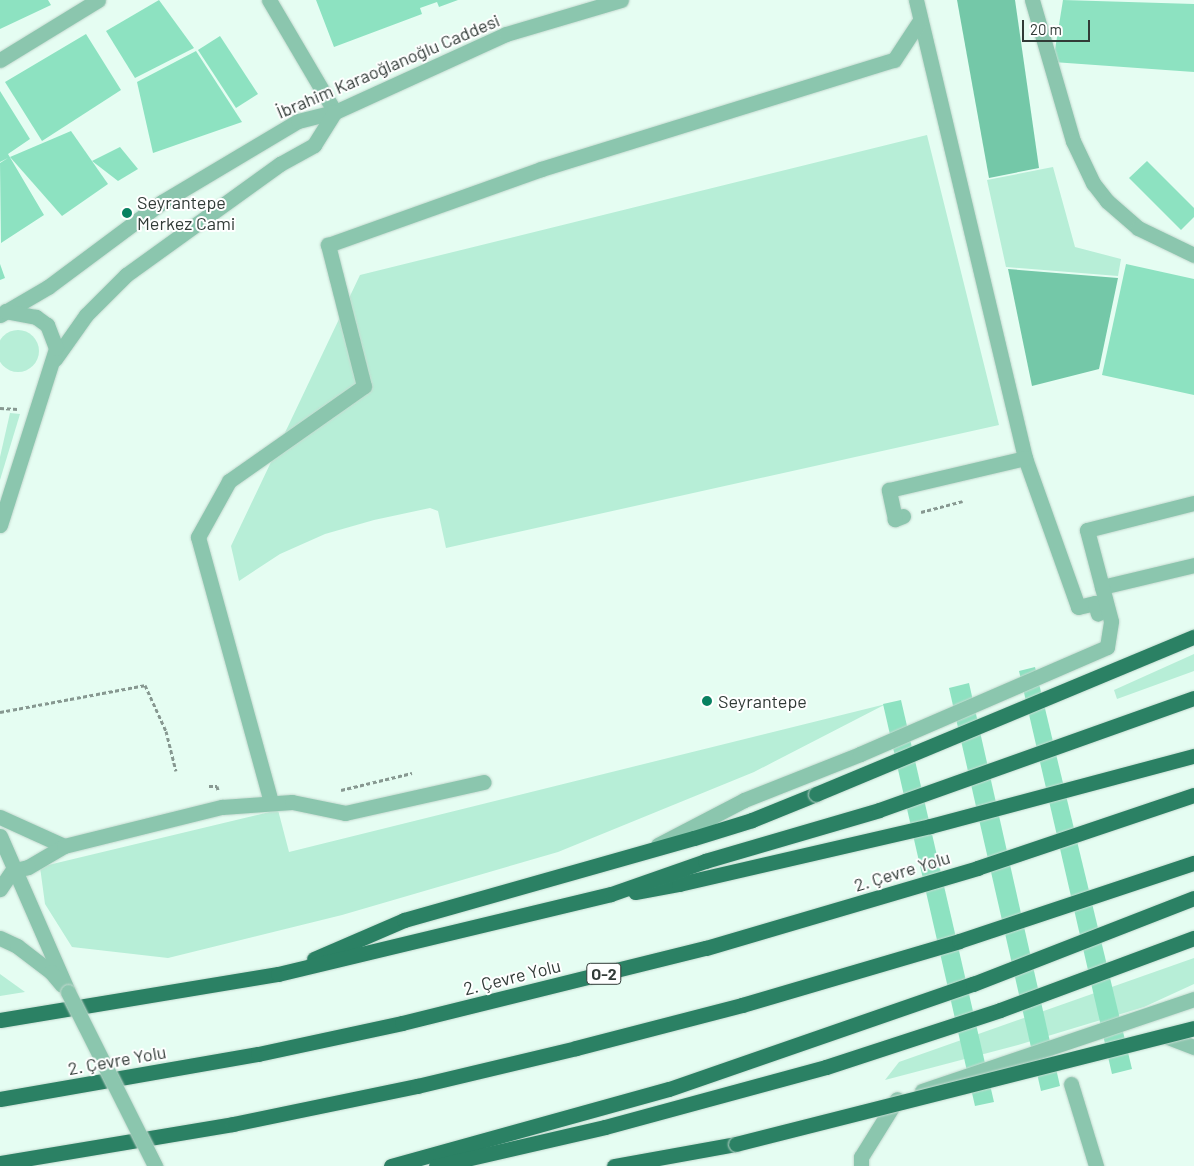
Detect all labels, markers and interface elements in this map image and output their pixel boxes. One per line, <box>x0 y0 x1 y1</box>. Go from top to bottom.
street label: İbrahim Karaoğlanoğlu Caddesi <box>273 9 503 123</box>
scale bar <box>1024 10 1092 42</box>
text: 20 m <box>1030 20 1062 38</box>
place label: Seyrantepe Merkez Cami <box>137 192 235 234</box>
marker: Seyrantepe Merkez Cami <box>121 207 133 219</box>
place label: Seyrantepe <box>718 690 807 712</box>
marker: Seyrantepe <box>700 694 714 708</box>
street label: 2. Çevre Yolu <box>851 846 953 896</box>
street label: 2. Çevre Yolu <box>461 954 563 1000</box>
road number: O-2 <box>585 961 623 988</box>
street label: 2. Çevre Yolu <box>66 1041 168 1079</box>

